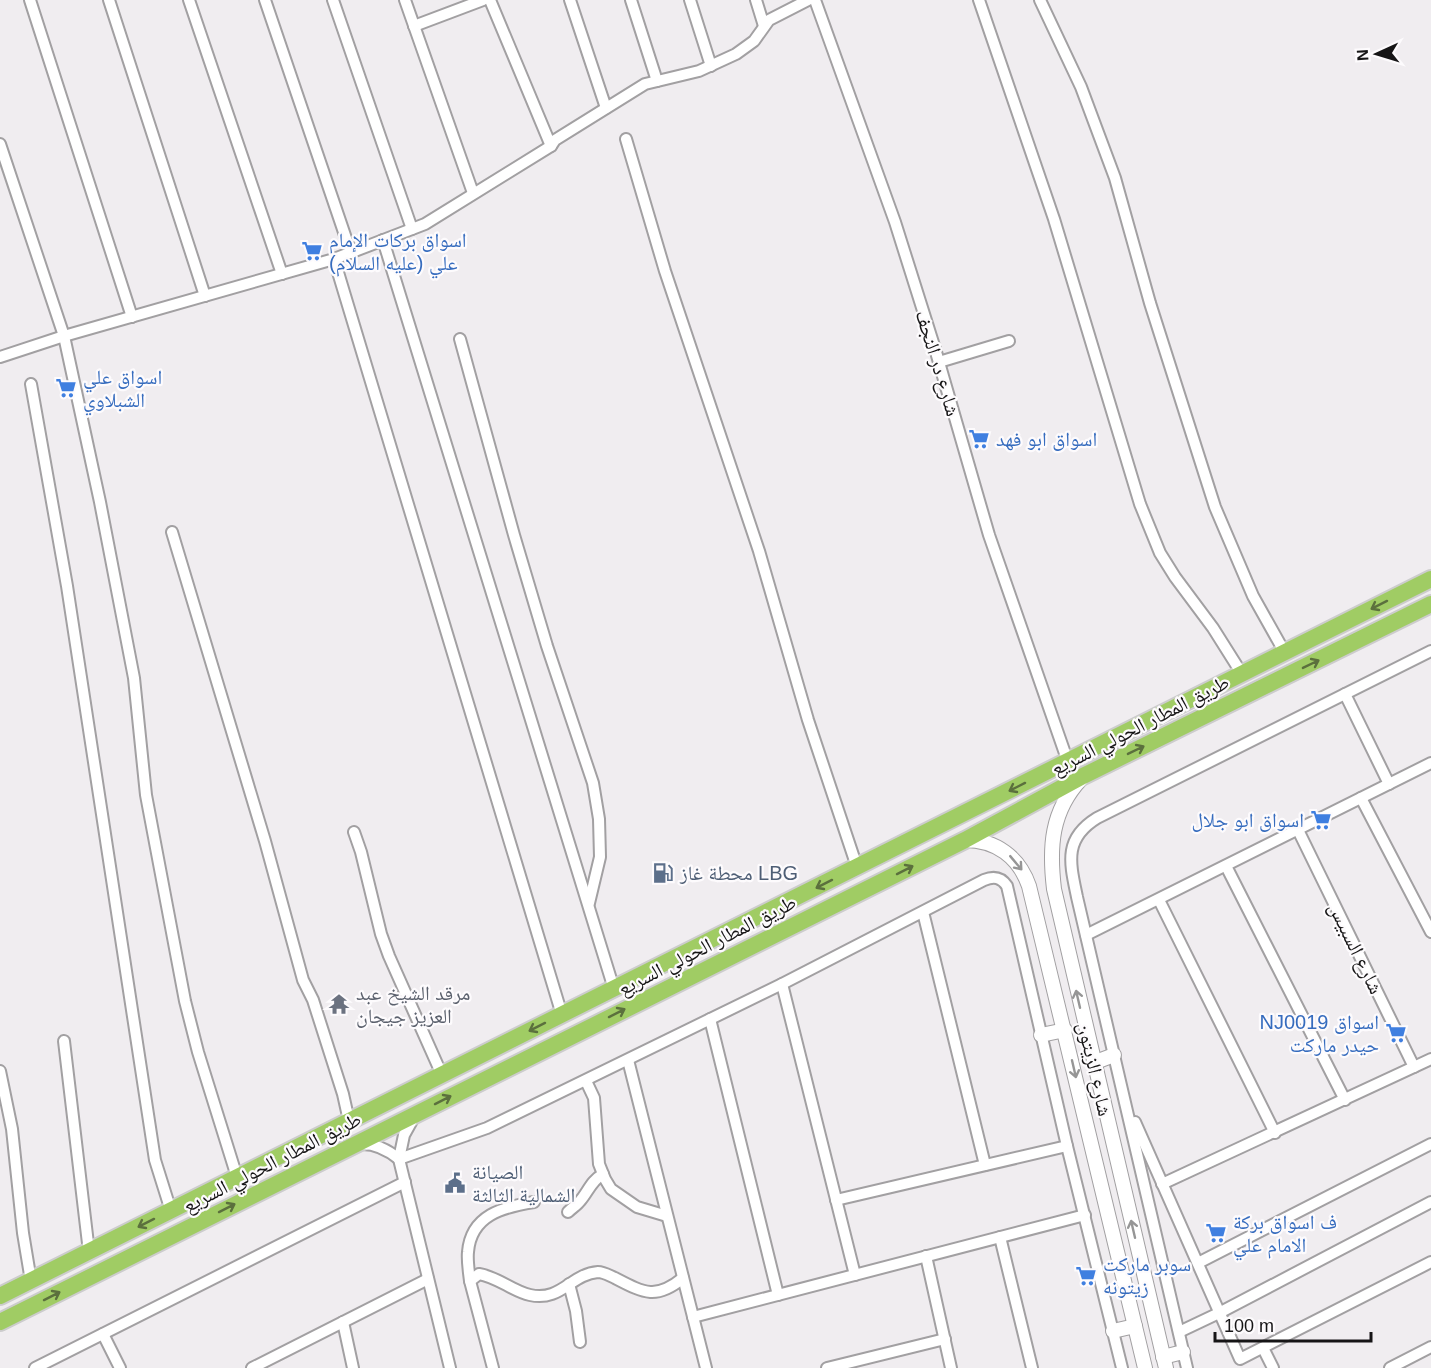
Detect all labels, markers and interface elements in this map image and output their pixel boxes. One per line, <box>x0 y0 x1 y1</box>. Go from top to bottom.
north arrow <box>1347 24 1407 84</box>
text: N <box>1354 49 1371 61</box>
place label: اسواق بركات الإمام علي (عليه السلام) <box>329 229 467 279</box>
supermarket icon: اسواق بركات الإمام علي (عليه السلام) <box>300 239 324 263</box>
street label: شارع در النجف <box>910 307 965 419</box>
place label: اسواق علي الشبلاوي <box>83 366 162 416</box>
supermarket icon: اسواق علي الشبلاوي <box>54 376 78 400</box>
supermarket icon: اسواق ابو فهد <box>967 427 991 451</box>
place label: اسواق ابو فهد <box>996 428 1097 451</box>
one-way arrow <box>1370 600 1388 611</box>
one-way arrow <box>1301 657 1319 669</box>
street label: طريق المطار الحولي السريع <box>1047 671 1235 784</box>
one-way arrow <box>1126 744 1144 756</box>
one-way arrow <box>1009 781 1026 793</box>
supermarket icon: اسواق ابو جلال <box>1309 808 1333 832</box>
place label: اسواق ابو جلال <box>1191 809 1304 832</box>
one-way arrow <box>1009 855 1023 870</box>
fuel station icon: محطة غاز LBG <box>651 861 675 885</box>
place label: محطة غاز LBG <box>679 862 798 884</box>
one-way arrow <box>895 864 913 875</box>
one-way arrow <box>815 878 833 890</box>
street label: طريق المطار الحولي السريع <box>614 891 802 1004</box>
street label: شارع السبيس <box>1323 899 1388 998</box>
place label: مرقد الشيخ عبد العزيز جيجان <box>356 982 470 1028</box>
one-way arrow <box>1072 989 1084 1008</box>
temple icon: مرقد الشيخ عبد العزيز جيجان <box>327 992 351 1016</box>
one-way arrow <box>608 1007 626 1019</box>
place label: NJ0019 اسواق حيدر ماركت <box>1260 1011 1379 1056</box>
street label: شارع الزيتون <box>1072 1020 1116 1119</box>
supermarket icon: NJ0019 اسواق حيدر ماركت <box>1384 1021 1408 1045</box>
one-way arrow <box>528 1022 546 1034</box>
one-way arrow <box>1069 1060 1081 1079</box>
one-way arrow <box>434 1094 452 1106</box>
street label: طريق المطار الحولي السريع <box>179 1108 367 1221</box>
place label: الصيانة الشمالية الثالثة <box>472 1161 575 1206</box>
public building icon: الصيانة الشمالية الثالثة <box>443 1171 467 1195</box>
one-way arrow <box>217 1202 235 1213</box>
place label: ف اسواق بركة الامام علي <box>1233 1211 1337 1261</box>
one-way arrow <box>137 1218 155 1230</box>
one-way arrow <box>1126 1220 1138 1239</box>
supermarket icon: ف اسواق بركة الامام علي <box>1204 1221 1228 1245</box>
place label: سوبر ماركت زيتونه <box>1103 1253 1191 1298</box>
supermarket icon: سوبر ماركت زيتونه <box>1074 1264 1098 1288</box>
one-way arrow <box>43 1289 61 1301</box>
scale bar <box>1215 1305 1371 1343</box>
text: 100 m <box>1224 1316 1274 1336</box>

